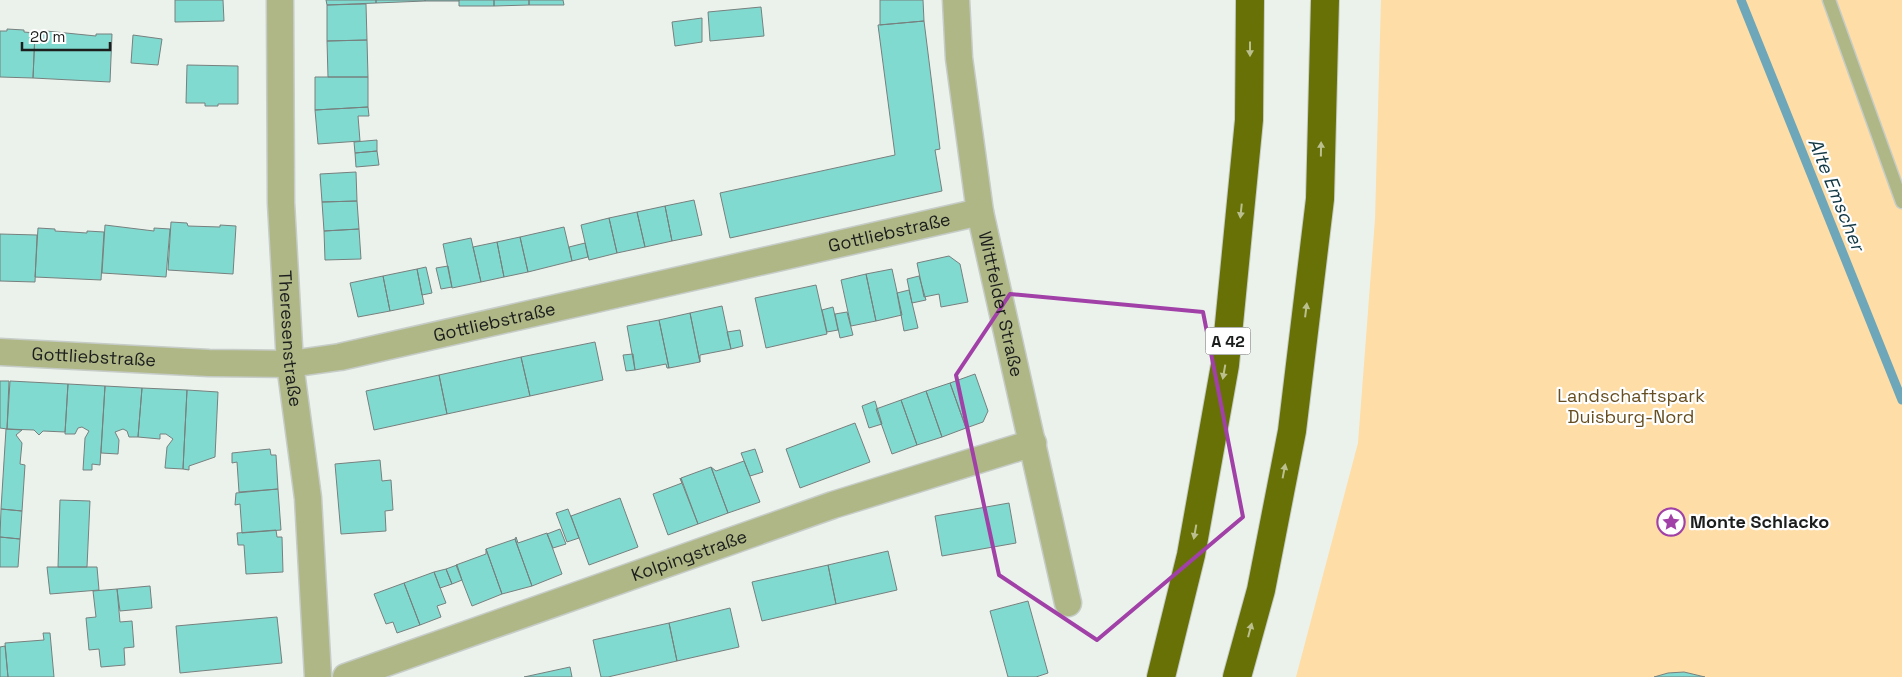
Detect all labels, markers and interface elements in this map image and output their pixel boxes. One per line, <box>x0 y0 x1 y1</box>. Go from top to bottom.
scale bar <box>22 20 110 52</box>
text: 20 m <box>30 27 65 46</box>
one-way arrow <box>1246 41 1254 57</box>
water label: Alte Emscher <box>1803 134 1871 256</box>
one-way arrow <box>1317 140 1325 156</box>
one-way arrow <box>1236 203 1244 219</box>
street label: Gottliebstraße <box>826 207 952 257</box>
street label: Wittfelder Straße <box>974 229 1029 379</box>
street label: Theresenstraße <box>274 270 308 408</box>
street label: Gottliebstraße <box>431 297 557 347</box>
one-way arrow <box>1303 302 1311 318</box>
road number: A 42 <box>1206 328 1250 354</box>
street label: Gottliebstraße <box>31 342 157 371</box>
one-way arrow <box>1220 365 1228 380</box>
park label: Landschaftspark Duisburg-Nord <box>1557 384 1705 428</box>
one-way arrow <box>1281 463 1289 479</box>
place icon: Monte Schlacko <box>1656 507 1686 537</box>
place label: Monte Schlacko <box>1690 510 1829 533</box>
street label: Kolpingstraße <box>628 524 750 586</box>
one-way arrow <box>1191 525 1199 541</box>
one-way arrow <box>1247 622 1255 637</box>

